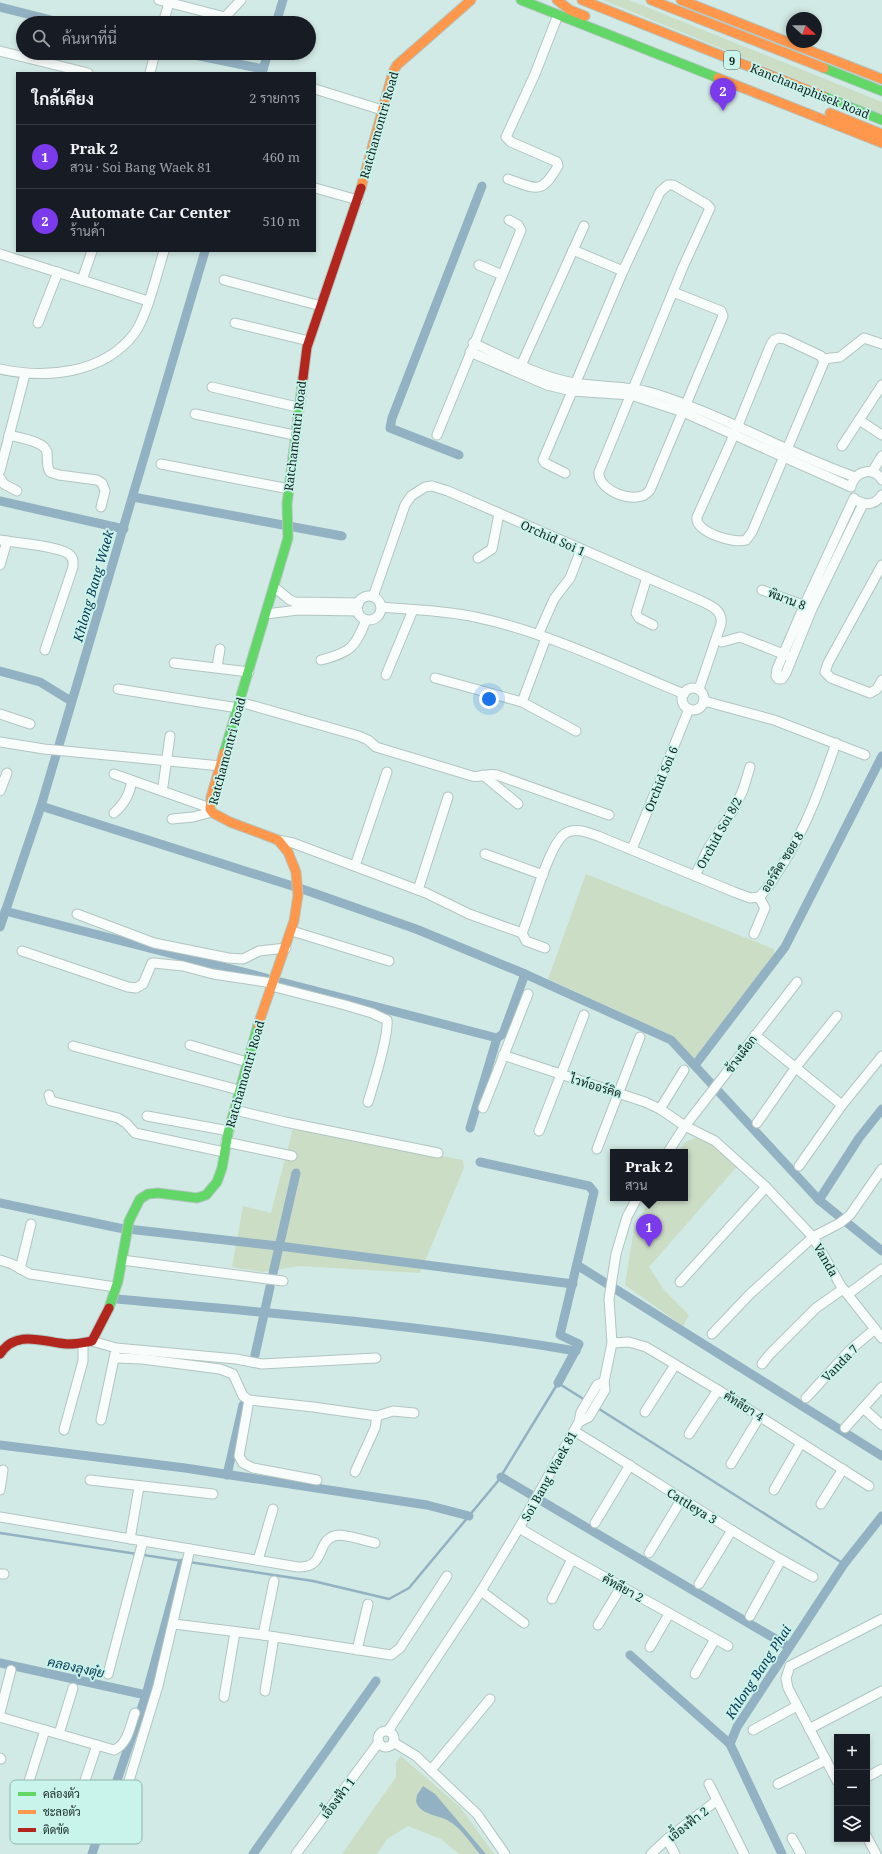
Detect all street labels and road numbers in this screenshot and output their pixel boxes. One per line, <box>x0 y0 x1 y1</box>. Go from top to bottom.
road number: 9 <box>724 51 740 69</box>
street label: Kanchanaphisek Road <box>748 59 873 123</box>
street label: Ratchamontri Road <box>356 69 403 181</box>
street label: Ratchamontri Road <box>280 379 310 492</box>
street label: Orchid Soi 1 <box>518 516 588 560</box>
street label: พิมาน 8 <box>766 584 809 614</box>
street label: Ratchamontri Road <box>204 695 250 807</box>
street label: Orchid Soi 6 <box>640 743 682 814</box>
street label: Orchid Soi 8/2 <box>692 794 746 872</box>
street label: ออร์คิด ซอย 8 <box>757 828 808 896</box>
street label: Ratchamontri Road <box>222 1018 269 1130</box>
street label: ช้างเผือก <box>721 1031 761 1077</box>
street label: ไวท์ออร์คิด <box>567 1070 624 1102</box>
street label: Vanda <box>810 1240 842 1280</box>
street label: Vanda 7 <box>818 1340 862 1385</box>
street label: คัทลียา 4 <box>721 1387 768 1425</box>
street label: Soi Bang Waek 81 <box>517 1428 581 1524</box>
street label: Cattleya 3 <box>664 1484 721 1528</box>
street label: คัทลียา 2 <box>599 1570 647 1606</box>
street label: เอื้องฟ้า 1 <box>315 1773 359 1822</box>
street label: เอื้องฟ้า 2 <box>663 1801 712 1845</box>

